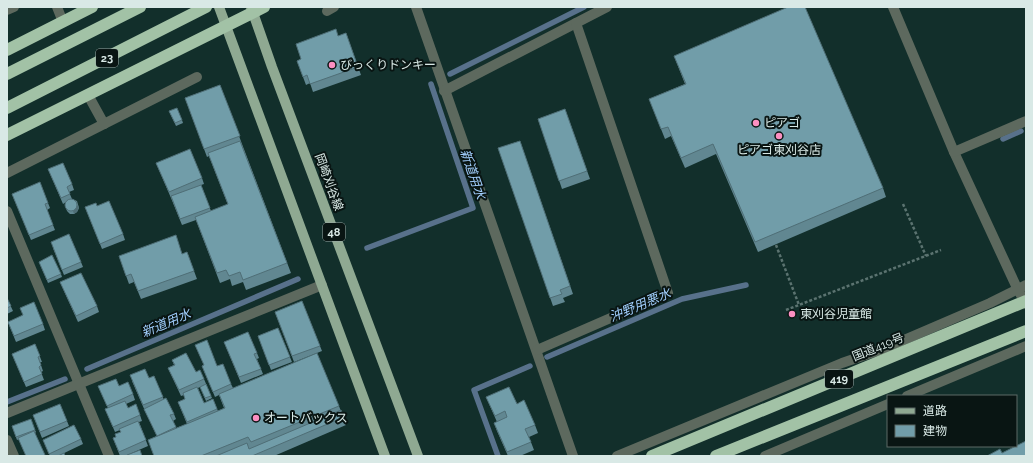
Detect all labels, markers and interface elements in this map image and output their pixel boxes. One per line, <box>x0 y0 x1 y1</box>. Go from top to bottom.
road number: 23 <box>96 49 118 67</box>
place label: びっくりドンキー <box>340 58 436 72</box>
marker: びっくりドンキー <box>327 60 337 70</box>
place label: ピアゴ <box>764 116 800 130</box>
marker: ピアゴ <box>751 118 761 128</box>
marker: ピアゴ東刈谷店 <box>774 131 784 141</box>
place label: ピアゴ東刈谷店 <box>737 143 821 157</box>
water label: 新道用水 <box>457 147 489 203</box>
street label: 岡崎刈谷線 <box>312 151 346 213</box>
road number: 48 <box>323 223 345 241</box>
water label: 沖野用悪水 <box>607 285 675 325</box>
water label: 新道用水 <box>139 305 195 340</box>
place label: 東刈谷児童館 <box>800 307 872 321</box>
marker: 東刈谷児童館 <box>787 309 797 319</box>
street label: 国道419号 <box>850 330 906 364</box>
road number: 419 <box>825 370 853 388</box>
legend <box>887 395 1017 447</box>
text: 道路 <box>923 404 947 418</box>
place label: オートバックス <box>264 411 348 425</box>
marker: オートバックス <box>251 413 261 423</box>
text: 建物 <box>923 424 947 438</box>

